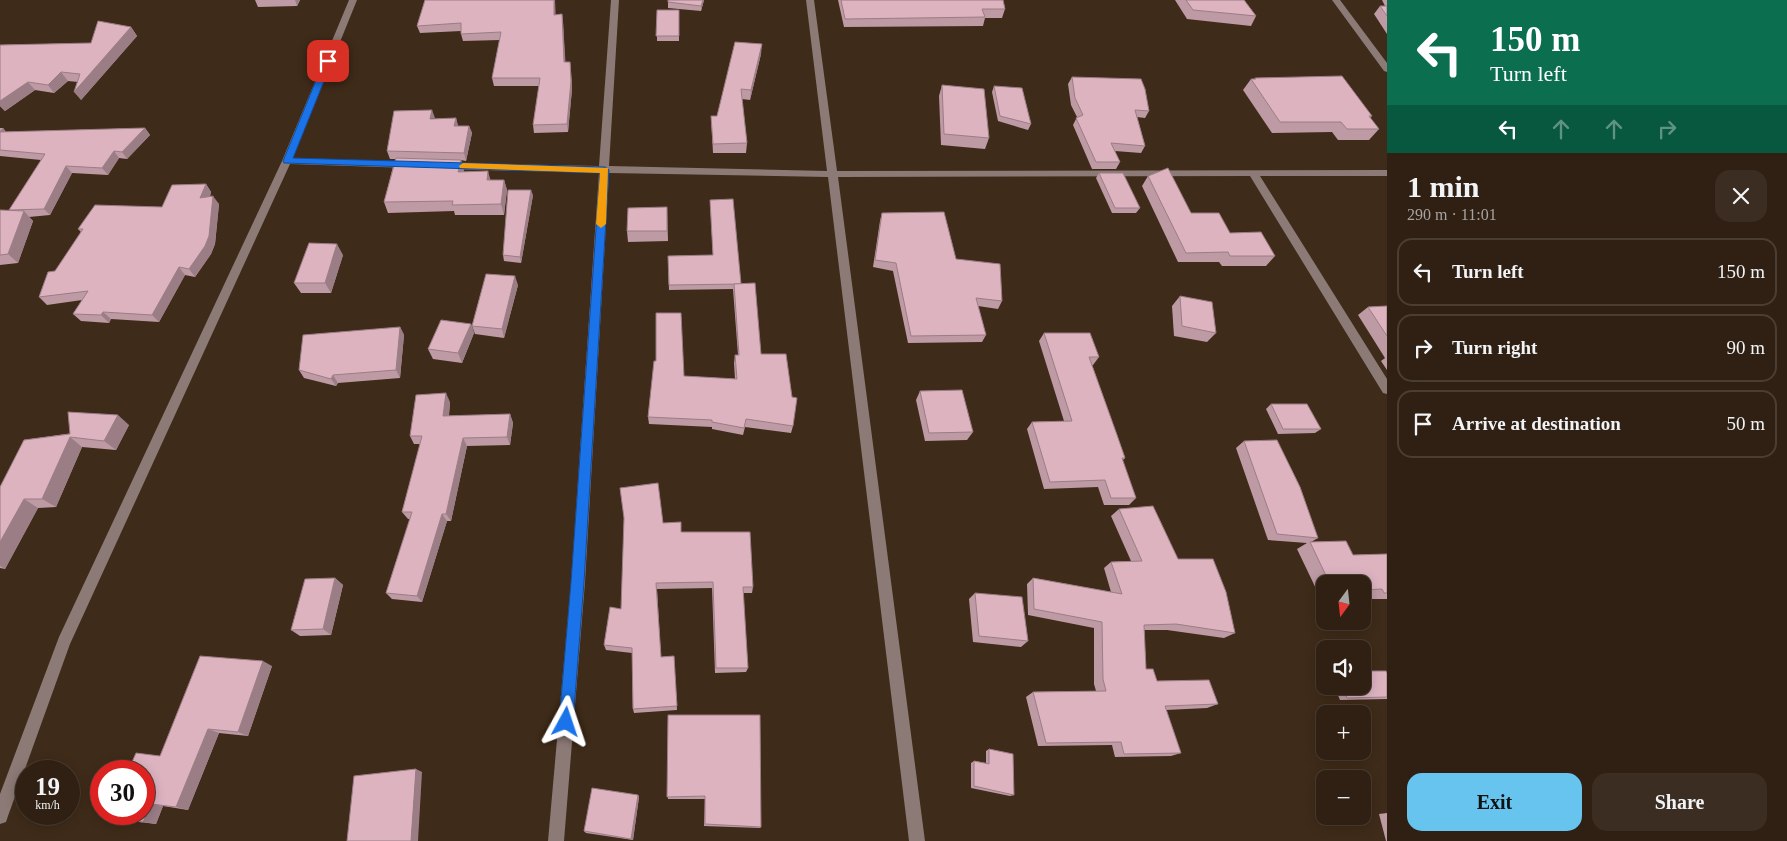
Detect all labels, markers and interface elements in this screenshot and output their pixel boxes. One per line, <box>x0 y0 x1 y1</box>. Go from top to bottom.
icon: left <box>1407 20 1472 85</box>
text: 150 m <box>1490 20 1580 59</box>
pin <box>307 40 349 82</box>
icon: arrive <box>314 47 342 75</box>
text: Turn left <box>1490 61 1567 86</box>
icon: left <box>1494 115 1522 143</box>
icon: ahead <box>1547 115 1575 143</box>
icon: ahead <box>1600 115 1628 143</box>
icon: right <box>1653 115 1681 143</box>
text: 1 min <box>1407 170 1480 203</box>
button: close <box>1715 170 1767 222</box>
text: 290 m · 11:01 <box>1407 206 1497 223</box>
icon: left <box>1409 258 1437 286</box>
text: Turn left <box>1452 261 1524 282</box>
text: 150 m <box>1717 261 1765 282</box>
icon: right <box>1409 334 1437 362</box>
text: Turn right <box>1452 337 1537 358</box>
text: 90 m <box>1726 337 1765 358</box>
icon: arrive <box>1409 410 1437 438</box>
text: Arrive at destination <box>1452 413 1621 434</box>
text: 50 m <box>1726 413 1765 434</box>
north arrow <box>1316 575 1371 630</box>
map controls <box>1316 575 1371 825</box>
button: sound <box>1316 640 1371 695</box>
position arrow <box>539 695 591 747</box>
button: + <box>1316 705 1371 760</box>
speed limit sign: 30 <box>90 760 155 825</box>
button: − <box>1316 770 1371 825</box>
text: 19 <box>35 773 60 800</box>
button: Exit <box>1407 773 1582 831</box>
button: Share <box>1592 773 1767 831</box>
text: km/h <box>35 798 60 812</box>

